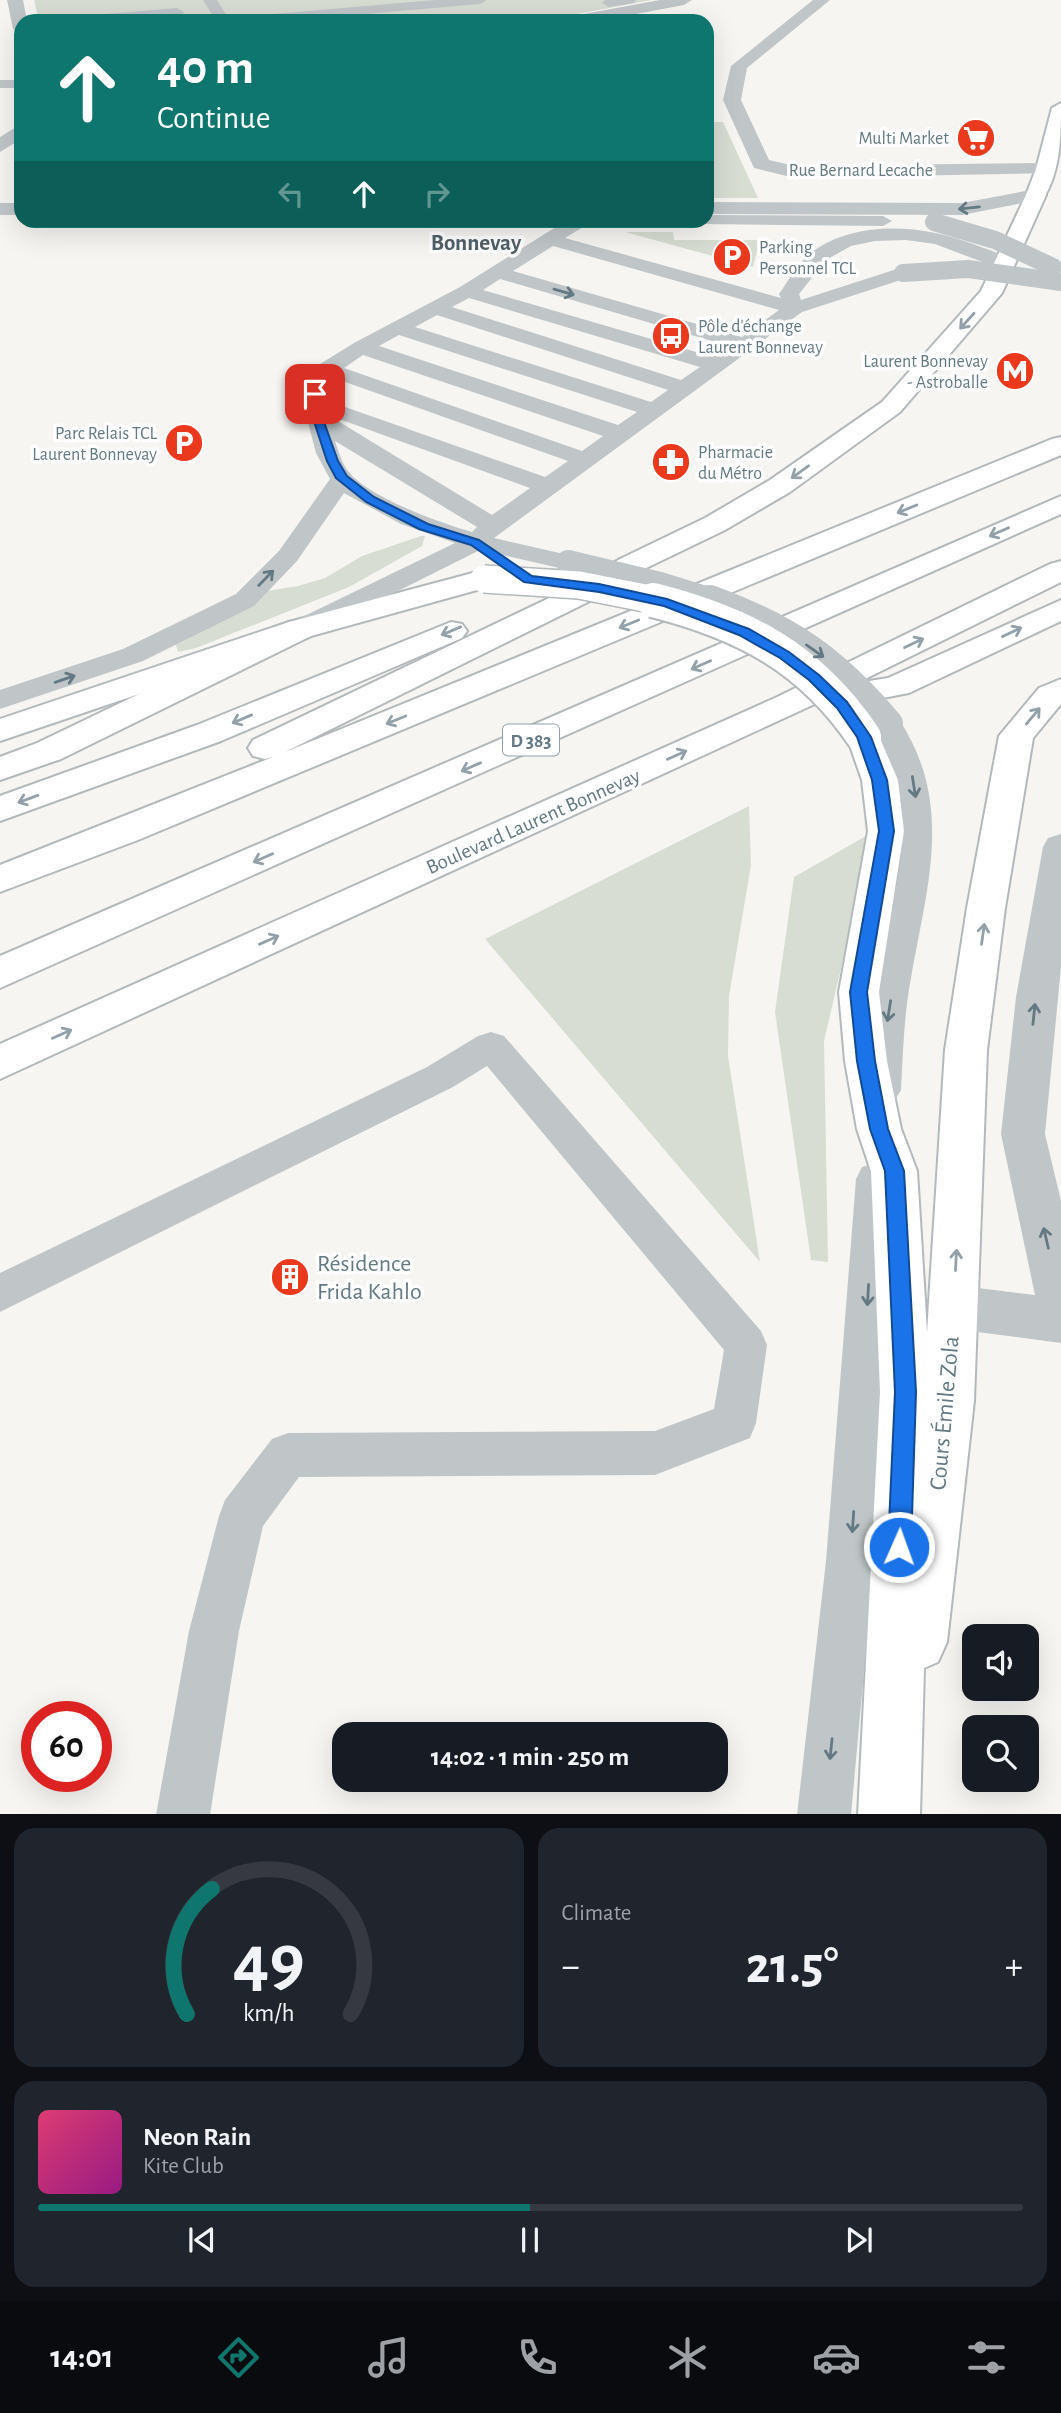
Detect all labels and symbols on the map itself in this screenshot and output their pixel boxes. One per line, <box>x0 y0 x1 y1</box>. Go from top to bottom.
supermarket icon: Multi Market <box>955 117 997 159</box>
place label: Multi Market <box>859 130 949 148</box>
street label: Rue Bernard Lecache <box>789 162 933 180</box>
one-way arrow <box>958 201 981 214</box>
district label: Bonnevay <box>431 232 522 255</box>
parking icon: Parking Personnel TCL <box>711 236 753 278</box>
place label: Parking Personnel TCL <box>759 239 857 278</box>
one-way arrow <box>552 286 575 299</box>
one-way arrow <box>959 311 975 329</box>
bus stop icon: Pôle d'échange Laurent Bonnevay <box>650 315 692 357</box>
place label: Pôle d'échange Laurent Bonnevay <box>698 318 823 357</box>
metro station icon: Laurent Bonnevay - Astroballe <box>994 350 1036 392</box>
place label: Laurent Bonnevay - Astroballe <box>863 353 988 392</box>
pin <box>285 364 345 424</box>
parking icon: Parc Relais TCL Laurent Bonnevay <box>163 422 205 464</box>
place label: Parc Relais TCL Laurent Bonnevay <box>32 425 158 464</box>
pharmacy icon: Pharmacie du Métro <box>650 441 692 483</box>
place label: Pharmacie du Métro <box>698 444 773 483</box>
one-way arrow <box>791 465 810 479</box>
one-way arrow <box>897 503 919 516</box>
one-way arrow <box>989 526 1010 539</box>
one-way arrow <box>258 570 275 587</box>
one-way arrow <box>619 618 640 631</box>
one-way arrow <box>1001 624 1022 638</box>
one-way arrow <box>441 625 462 638</box>
one-way arrow <box>903 636 924 649</box>
one-way arrow <box>805 644 824 658</box>
one-way arrow <box>691 659 713 672</box>
one-way arrow <box>53 671 75 684</box>
one-way arrow <box>1025 707 1041 725</box>
one-way arrow <box>231 714 253 727</box>
one-way arrow <box>386 714 407 727</box>
road number: D 383 <box>503 724 559 755</box>
one-way arrow <box>666 748 688 761</box>
one-way arrow <box>461 761 482 774</box>
street label: Boulevard Laurent Bonnevay <box>423 765 643 878</box>
one-way arrow <box>908 775 921 798</box>
one-way arrow <box>18 793 40 806</box>
one-way arrow <box>253 852 274 865</box>
one-way arrow <box>976 923 989 946</box>
one-way arrow <box>258 933 280 946</box>
one-way arrow <box>882 999 895 1022</box>
one-way arrow <box>1028 1003 1041 1026</box>
one-way arrow <box>51 1027 72 1040</box>
one-way arrow <box>1039 1227 1052 1250</box>
one-way arrow <box>950 1248 963 1271</box>
place label: Résidence Frida Kahlo <box>317 1252 422 1304</box>
building icon: Résidence Frida Kahlo <box>269 1256 311 1298</box>
one-way arrow <box>862 1283 875 1306</box>
street label: Cours Émile Zola <box>924 1335 964 1491</box>
one-way arrow <box>846 1510 859 1533</box>
position arrow <box>862 1510 936 1584</box>
speed limit sign: 60 <box>21 1701 112 1792</box>
one-way arrow <box>824 1737 837 1759</box>

